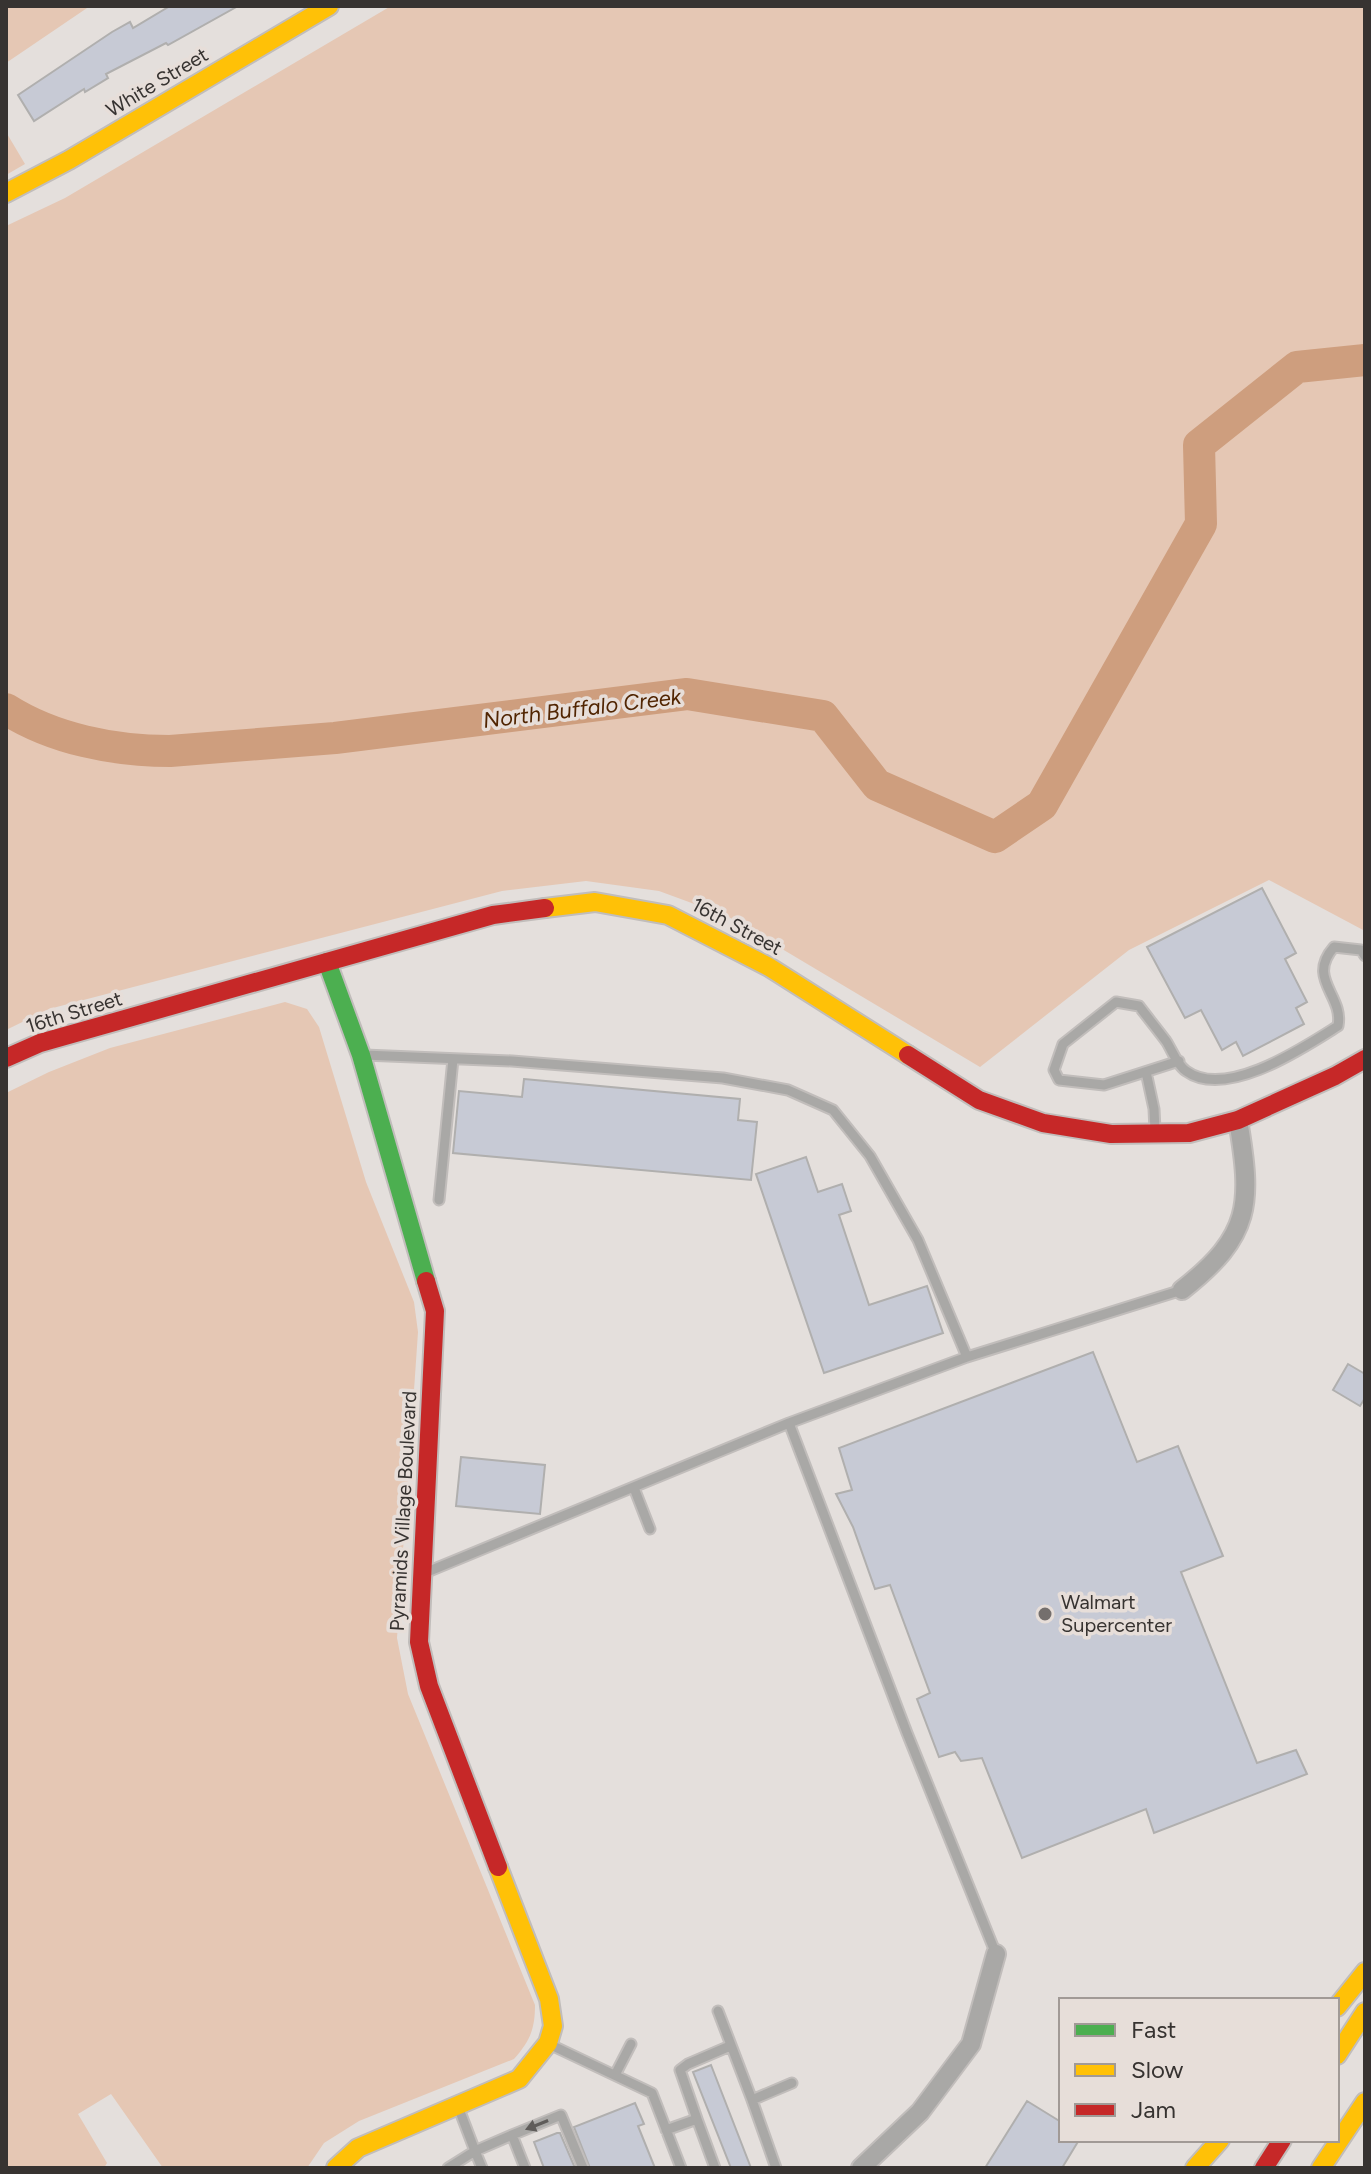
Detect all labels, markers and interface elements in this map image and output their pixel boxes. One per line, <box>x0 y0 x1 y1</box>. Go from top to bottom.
street label: White Street <box>102 42 212 122</box>
water label: North Buffalo Creek <box>481 683 684 734</box>
street label: 16th Street <box>688 892 786 960</box>
street label: 16th Street <box>23 986 125 1038</box>
street label: Pyramids Village Boulevard <box>385 1390 421 1632</box>
place label: Walmart Supercenter <box>1061 1590 1172 1637</box>
marker: Walmart Supercenter <box>1036 1605 1054 1623</box>
legend <box>1059 1998 1339 2142</box>
text: Fast <box>1131 2015 1176 2044</box>
text: Slow <box>1131 2055 1184 2084</box>
text: Jam <box>1131 2095 1176 2124</box>
one-way arrow <box>525 2118 549 2131</box>

